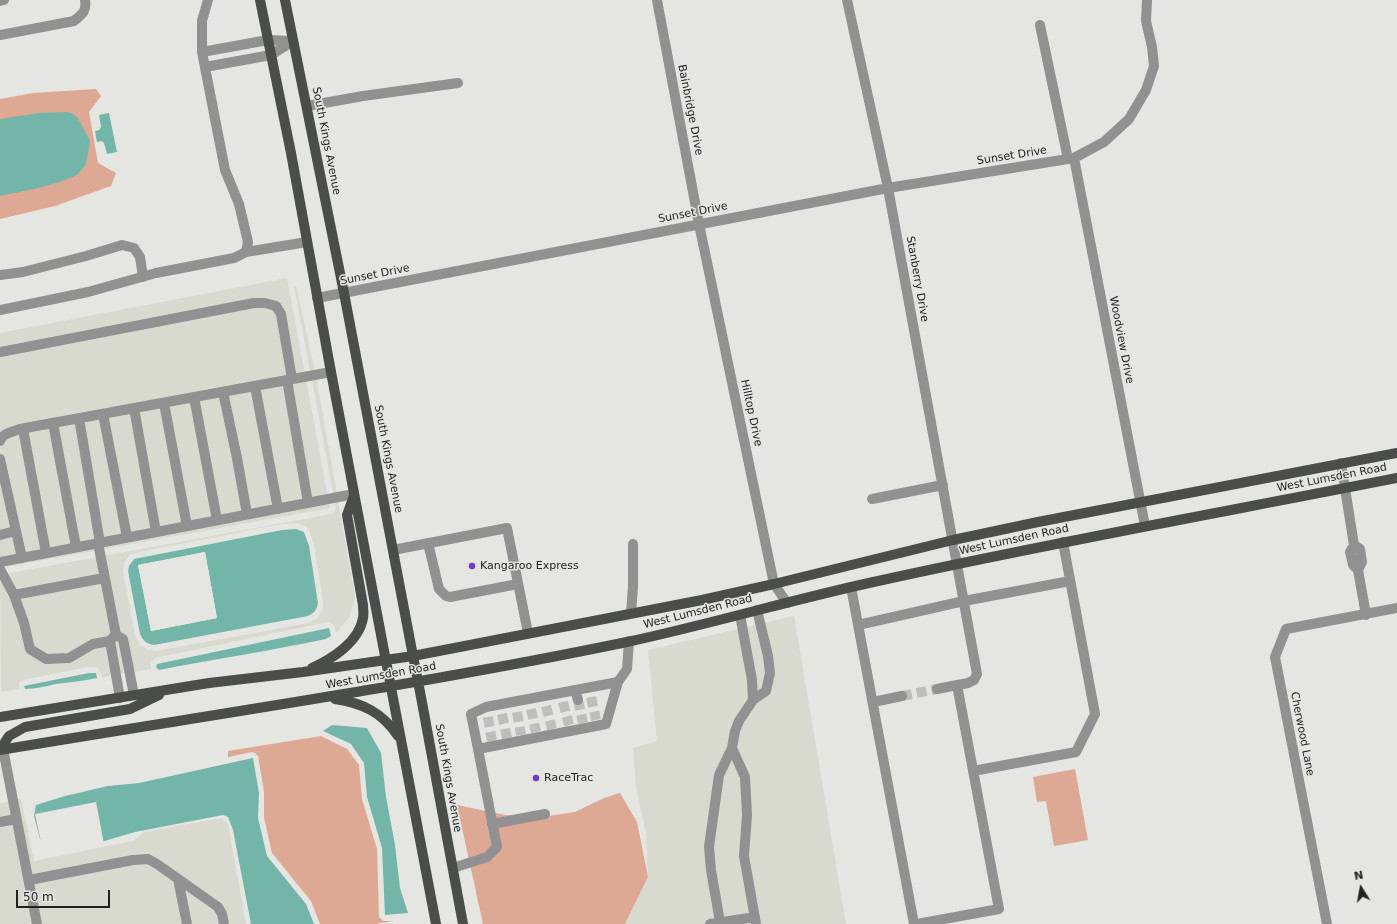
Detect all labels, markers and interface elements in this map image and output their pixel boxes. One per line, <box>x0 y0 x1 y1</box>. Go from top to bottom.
street label: Bainbridge Drive <box>675 63 705 157</box>
street label: South Kings Avenue <box>309 86 343 196</box>
street label: Sunset Drive <box>976 144 1048 168</box>
street label: Sunset Drive <box>657 200 729 226</box>
street label: Stanberry Drive <box>903 235 931 323</box>
street label: Sunset Drive <box>339 262 411 288</box>
street label: Woodview Drive <box>1106 295 1136 385</box>
street label: Hilltop Drive <box>737 378 765 448</box>
street label: South Kings Avenue <box>371 404 405 514</box>
street label: West Lumsden Road <box>1276 461 1388 495</box>
street label: West Lumsden Road <box>958 522 1070 558</box>
place label: Kangaroo Express <box>480 559 579 573</box>
marker: Kangaroo Express <box>467 561 477 571</box>
street label: West Lumsden Road <box>642 592 754 632</box>
street label: West Lumsden Road <box>325 660 437 692</box>
street label: Cherwood Lane <box>1287 691 1317 777</box>
street label: South Kings Avenue <box>432 723 464 833</box>
place label: RaceTrac <box>544 771 593 785</box>
marker: RaceTrac <box>531 773 541 783</box>
north arrow <box>1341 868 1381 908</box>
text: N <box>1353 868 1364 883</box>
scale bar <box>18 882 112 908</box>
text: 50 m <box>23 890 54 904</box>

